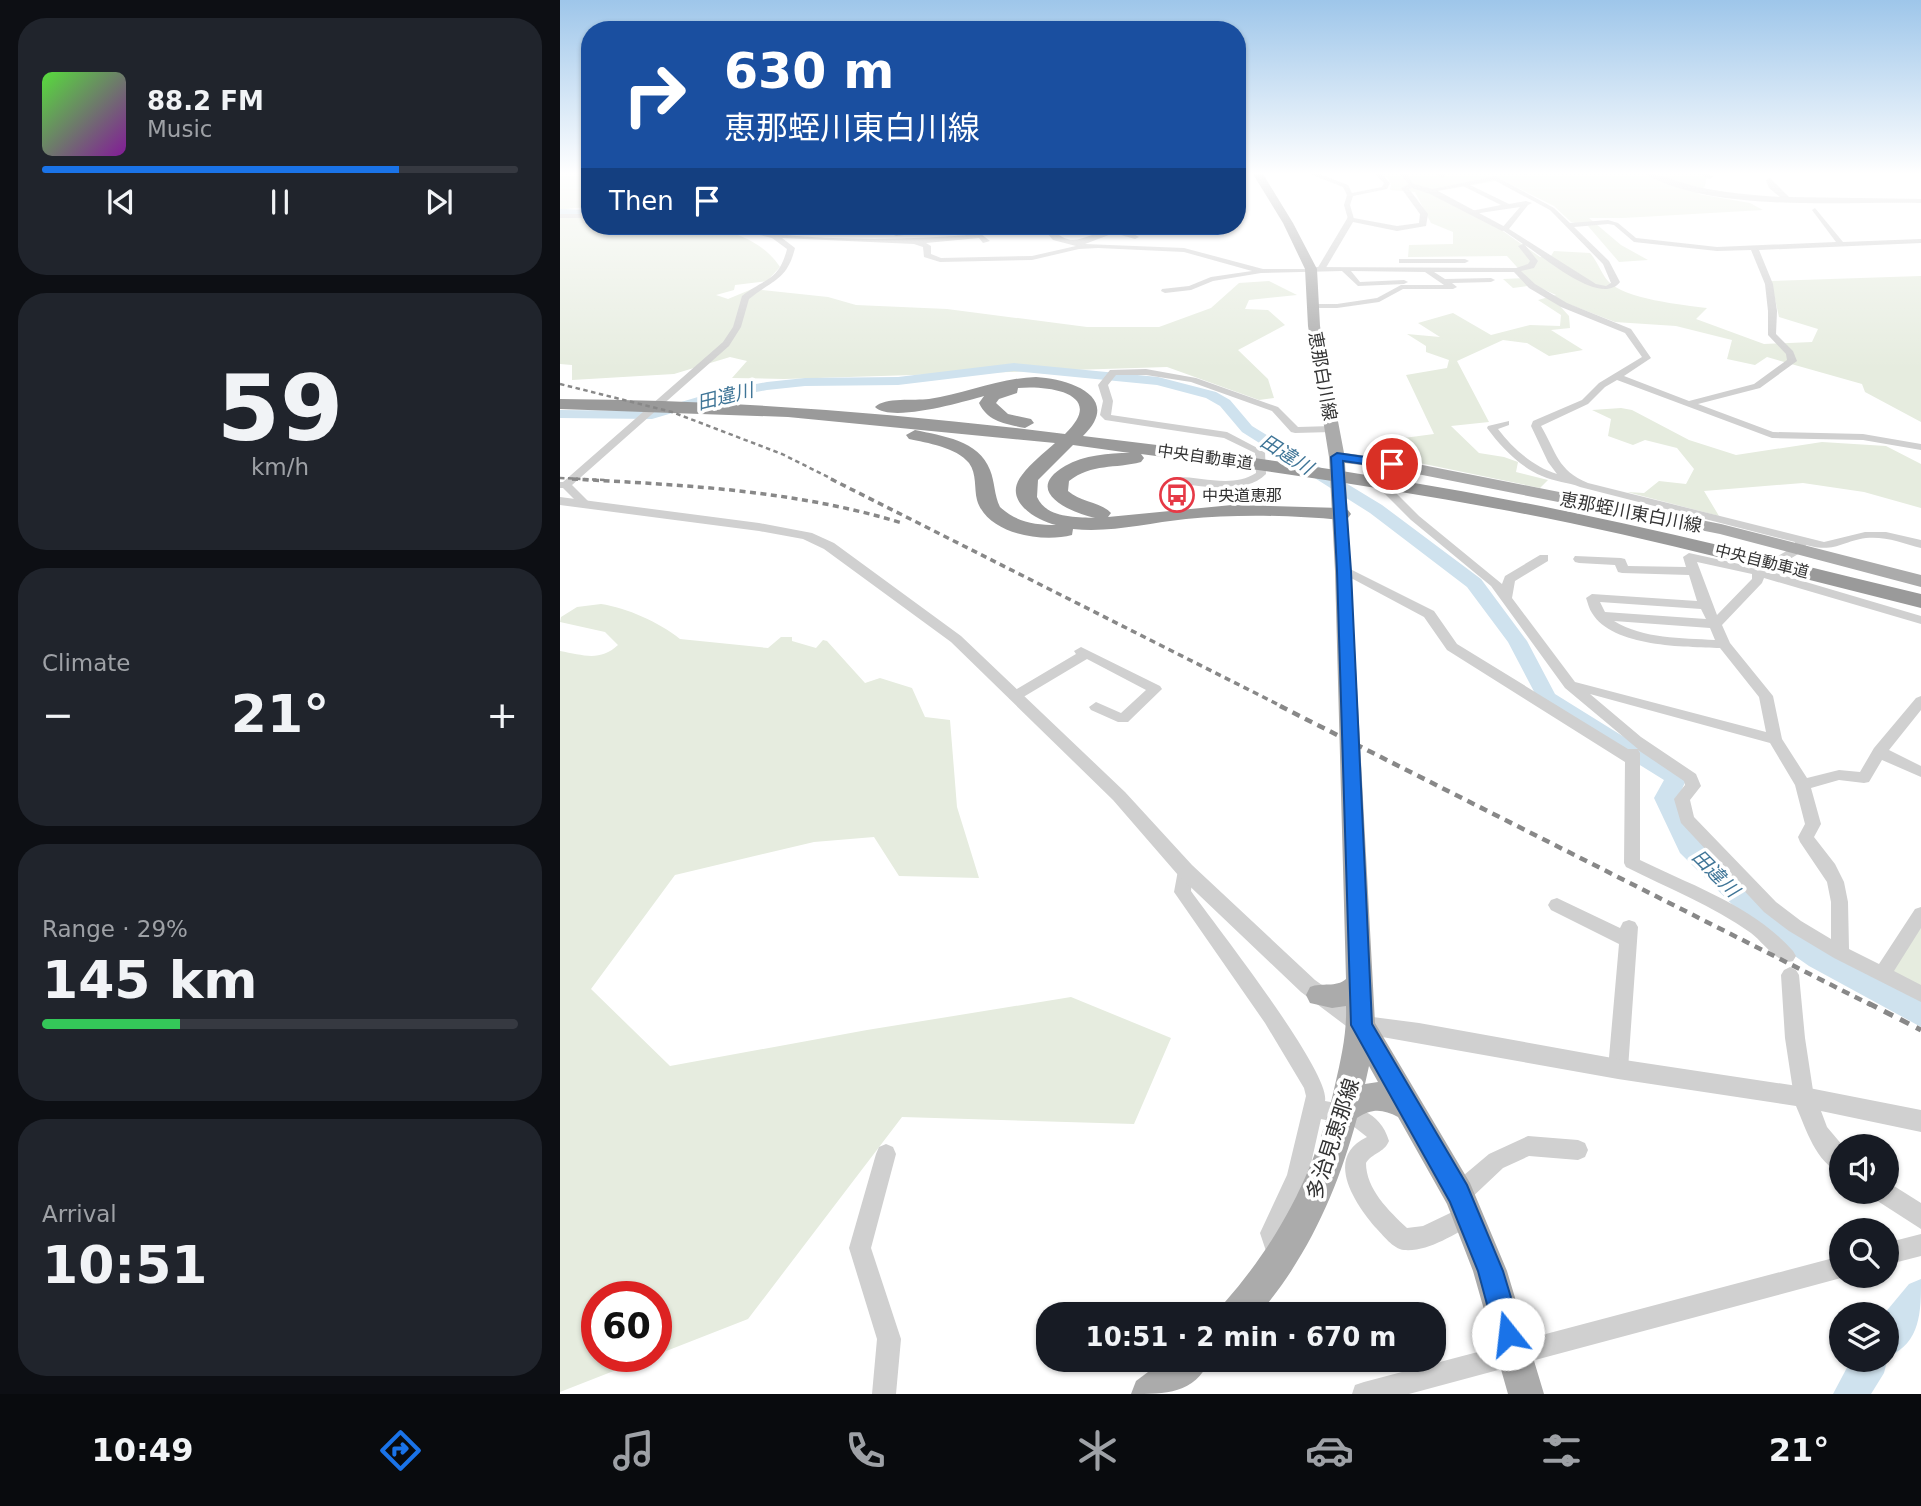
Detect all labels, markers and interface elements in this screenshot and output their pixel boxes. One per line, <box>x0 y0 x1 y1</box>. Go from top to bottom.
text: 630 m <box>724 43 894 100</box>
icon: right <box>609 49 700 140</box>
text: 88.2 FM <box>147 86 264 116</box>
text: 恵那蛭川東白川線 <box>724 109 980 147</box>
text: Music <box>147 116 212 142</box>
icon: arrive <box>688 182 726 220</box>
icon: previous <box>102 183 140 221</box>
icon: pause <box>261 183 299 221</box>
icon: next <box>420 183 458 221</box>
text: Then <box>609 186 674 216</box>
street label: 恵那白川線 <box>1305 330 1341 422</box>
text: 59 <box>217 356 343 461</box>
water label: 田違川 <box>695 378 757 414</box>
water label: 田違川 <box>1257 430 1319 479</box>
pin <box>1362 434 1422 494</box>
street label: 中央自動車道 <box>1156 441 1254 473</box>
icon: arrive <box>1373 445 1411 483</box>
text: km/h <box>251 454 309 480</box>
bus stop icon: 中央道恵那 <box>1158 476 1196 514</box>
place label: 中央道恵那 <box>1202 486 1282 505</box>
street label: 恵那蛭川東白川線 <box>1558 488 1704 536</box>
street label: 中央自動車道 <box>1713 540 1811 582</box>
text: Climate <box>42 650 131 676</box>
text: 21° <box>231 684 329 744</box>
text: − <box>42 693 74 737</box>
text: + <box>486 693 518 737</box>
water label: 田違川 <box>1688 845 1745 902</box>
text: Range · 29% <box>42 916 188 942</box>
text: 145 km <box>42 950 257 1010</box>
street label: 多治見恵那線 <box>1302 1075 1364 1203</box>
map controls <box>1829 1134 1899 1372</box>
button: sound <box>1829 1134 1899 1204</box>
text: Arrival <box>42 1201 117 1227</box>
button: search <box>1829 1218 1899 1288</box>
text: 10:51 <box>42 1235 208 1295</box>
speed limit sign: 60 <box>581 1281 672 1372</box>
position arrow <box>1471 1297 1545 1371</box>
button: layers <box>1829 1302 1899 1372</box>
text: 10:51 · 2 min · 670 m <box>1086 1322 1396 1352</box>
icon: directions <box>376 1426 425 1475</box>
icon: music <box>609 1426 658 1475</box>
icon: phone <box>841 1426 890 1475</box>
icon: climate <box>1073 1426 1122 1475</box>
icon: car <box>1305 1426 1354 1475</box>
icon: filters <box>1537 1426 1586 1475</box>
text: 10:49 <box>92 1431 193 1469</box>
text: 21° <box>1769 1431 1829 1469</box>

